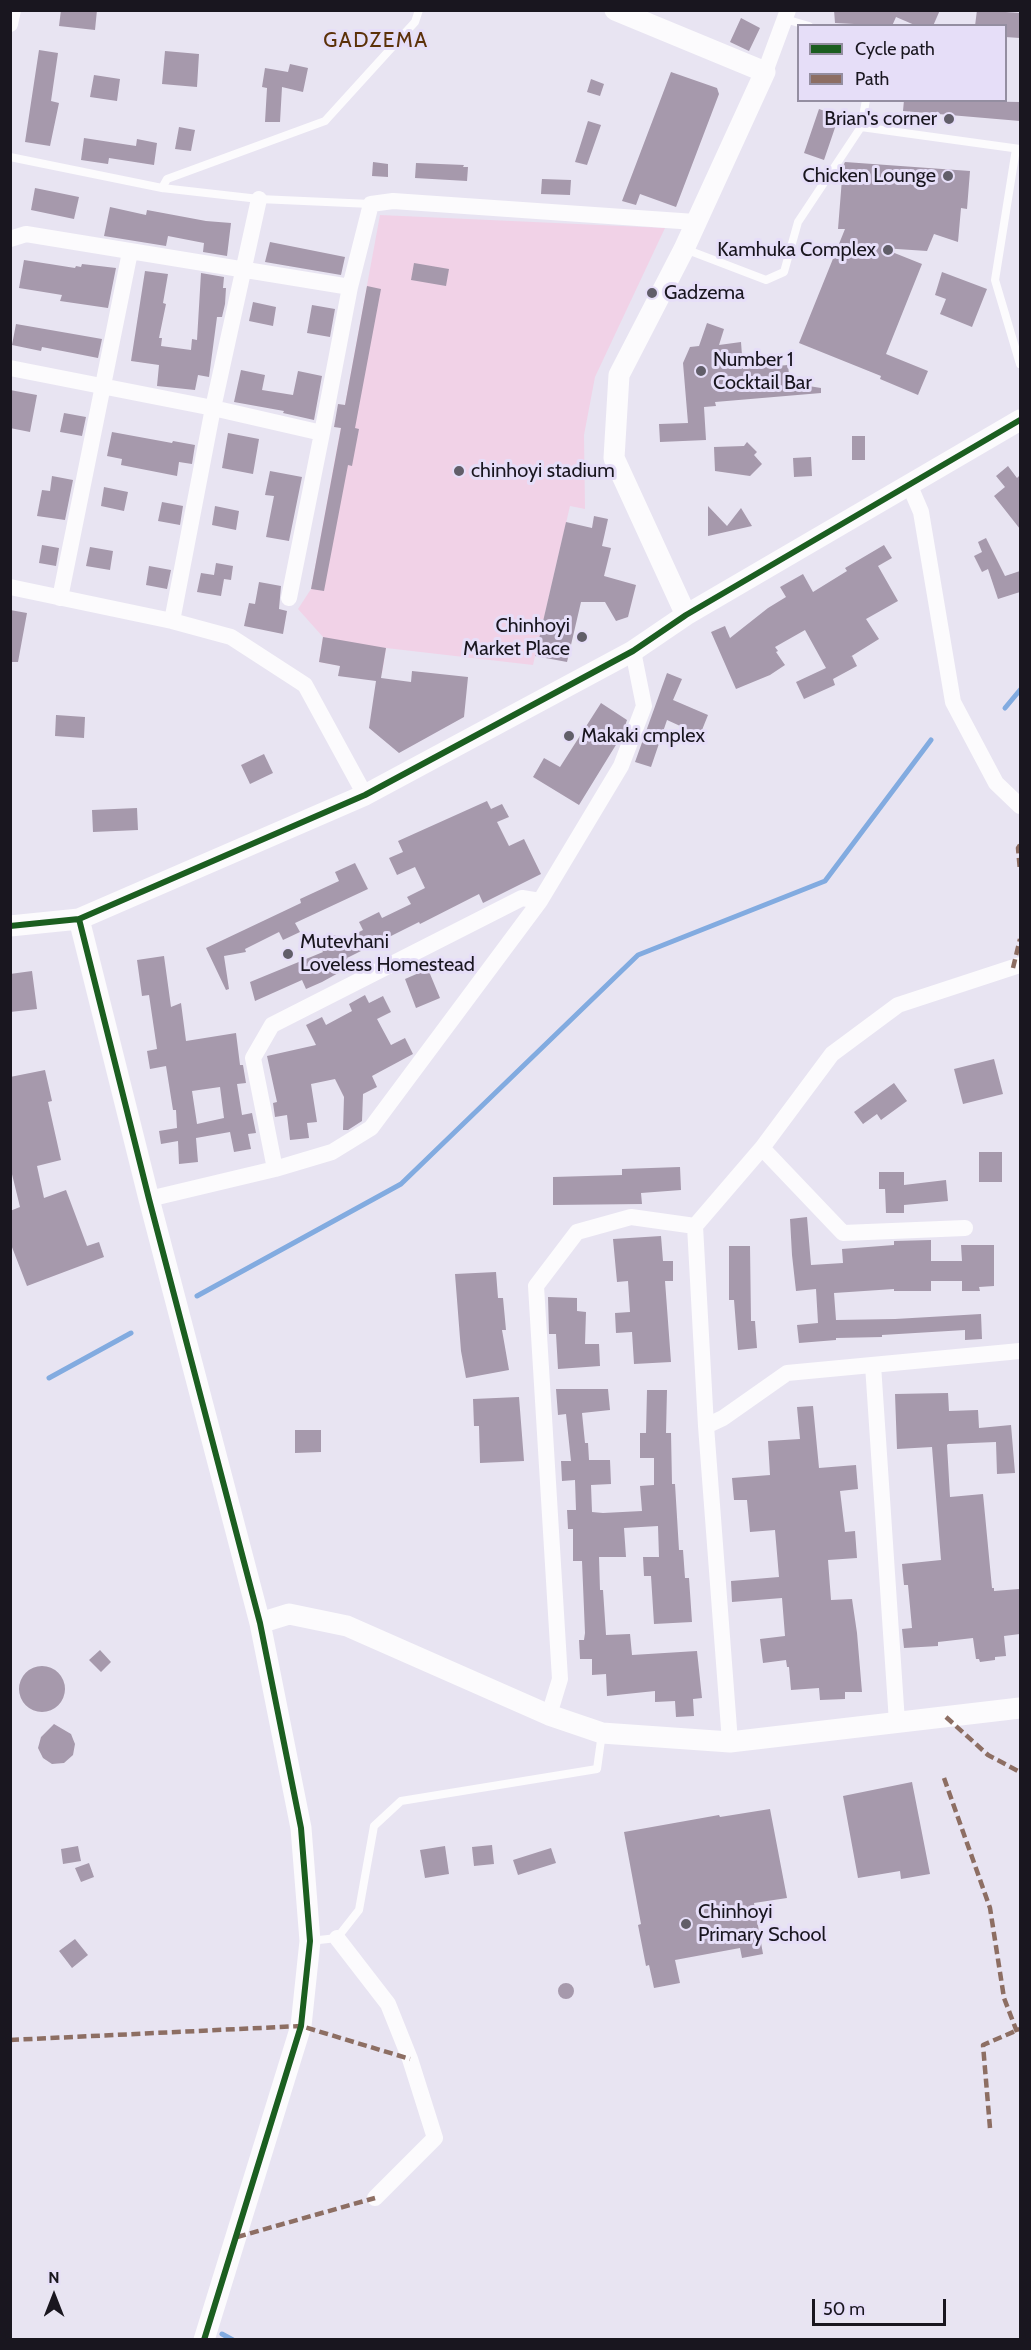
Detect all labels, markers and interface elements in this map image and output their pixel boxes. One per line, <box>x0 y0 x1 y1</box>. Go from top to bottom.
legend <box>797 24 1007 102</box>
district label: GADZEMA <box>323 28 429 54</box>
text: Cycle path <box>855 38 935 60</box>
text: Path <box>855 68 889 90</box>
place label: Brian's corner <box>824 107 937 131</box>
marker: Brian's corner <box>942 112 956 126</box>
place label: Chicken Lounge <box>802 164 936 188</box>
marker: Chicken Lounge <box>941 169 955 183</box>
place label: Kamhuka Complex <box>717 238 876 262</box>
marker: Kamhuka Complex <box>881 243 895 257</box>
place label: Gadzema <box>664 281 745 305</box>
marker: Gadzema <box>645 286 659 300</box>
place label: Number 1 Cocktail Bar <box>713 348 812 395</box>
marker: Number 1 Cocktail Bar <box>694 364 708 378</box>
place label: chinhoyi stadium <box>471 459 615 483</box>
marker: chinhoyi stadium <box>452 464 466 478</box>
place label: Chinhoyi Market Place <box>463 614 570 661</box>
marker: Chinhoyi Market Place <box>575 630 589 644</box>
place label: Makaki cmplex <box>581 724 705 748</box>
marker: Makaki cmplex <box>562 729 576 743</box>
place label: Mutevhani Loveless Homestead <box>300 930 475 977</box>
marker: Mutevhani Loveless Homestead <box>281 947 295 961</box>
place label: Chinhoyi Primary School <box>698 1900 826 1947</box>
marker: Chinhoyi Primary School <box>679 1917 693 1931</box>
north arrow <box>24 2266 84 2326</box>
text: N <box>48 2268 60 2287</box>
scale bar <box>815 2287 948 2325</box>
text: 50 m <box>823 2298 865 2320</box>

